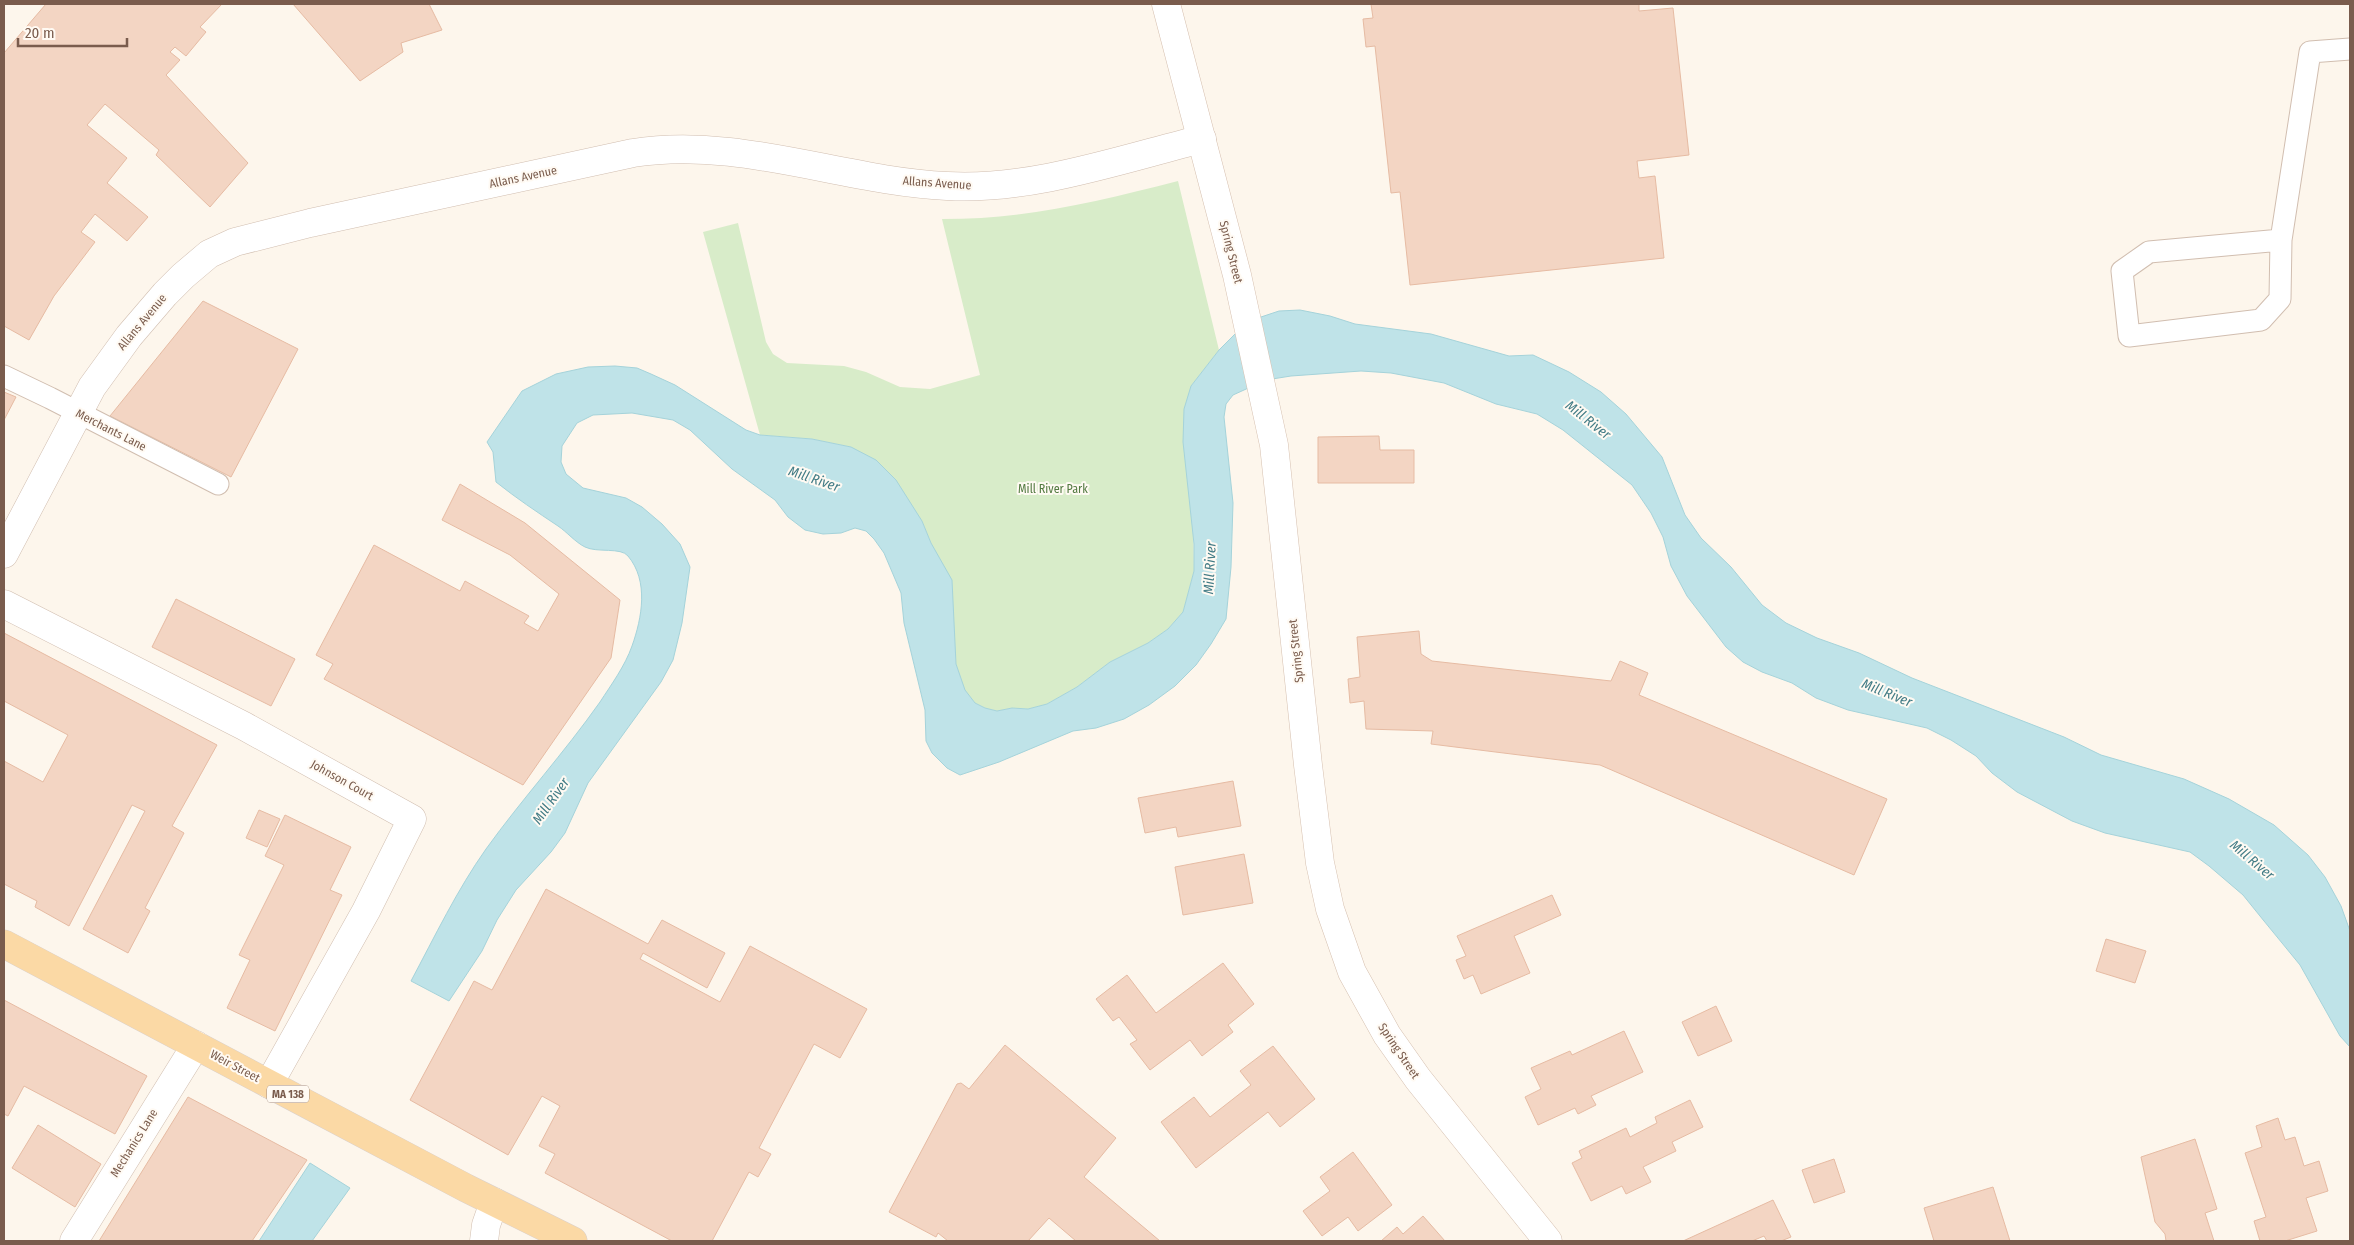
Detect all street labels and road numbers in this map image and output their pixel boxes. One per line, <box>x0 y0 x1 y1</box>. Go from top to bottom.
street label: Allans Avenue <box>488 163 558 191</box>
street label: Allans Avenue <box>902 174 972 192</box>
street label: Spring Street <box>1216 219 1246 285</box>
street label: Allans Avenue <box>115 291 170 353</box>
street label: Merchants Lane <box>73 406 149 454</box>
street label: Spring Street <box>1286 618 1306 683</box>
street label: Johnson Court <box>308 757 376 803</box>
street label: Spring Street <box>1375 1021 1423 1081</box>
street label: Weir Street <box>208 1047 262 1085</box>
road number: MA 138 <box>267 1086 309 1102</box>
street label: Mechanics Lane <box>108 1106 161 1180</box>

